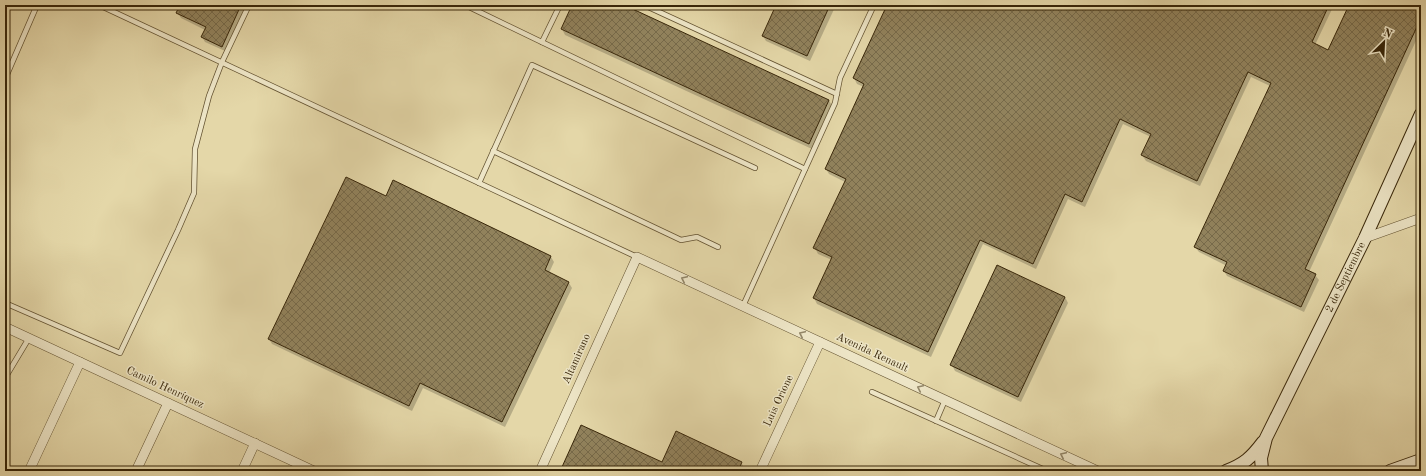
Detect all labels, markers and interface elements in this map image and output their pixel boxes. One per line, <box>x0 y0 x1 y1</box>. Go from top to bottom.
north arrow <box>1364 22 1404 62</box>
text: N <box>1381 28 1394 41</box>
street label: 2 de Septiembre <box>1324 240 1368 314</box>
one-way arrow <box>680 276 688 284</box>
one-way arrow <box>798 331 806 339</box>
street label: Avenida Renault <box>834 331 910 375</box>
street label: Altamirano <box>561 332 593 386</box>
street label: Camilo Henríquez <box>124 365 206 411</box>
street label: Luis Orione <box>762 373 796 429</box>
one-way arrow <box>916 385 924 393</box>
one-way arrow <box>1060 452 1067 460</box>

